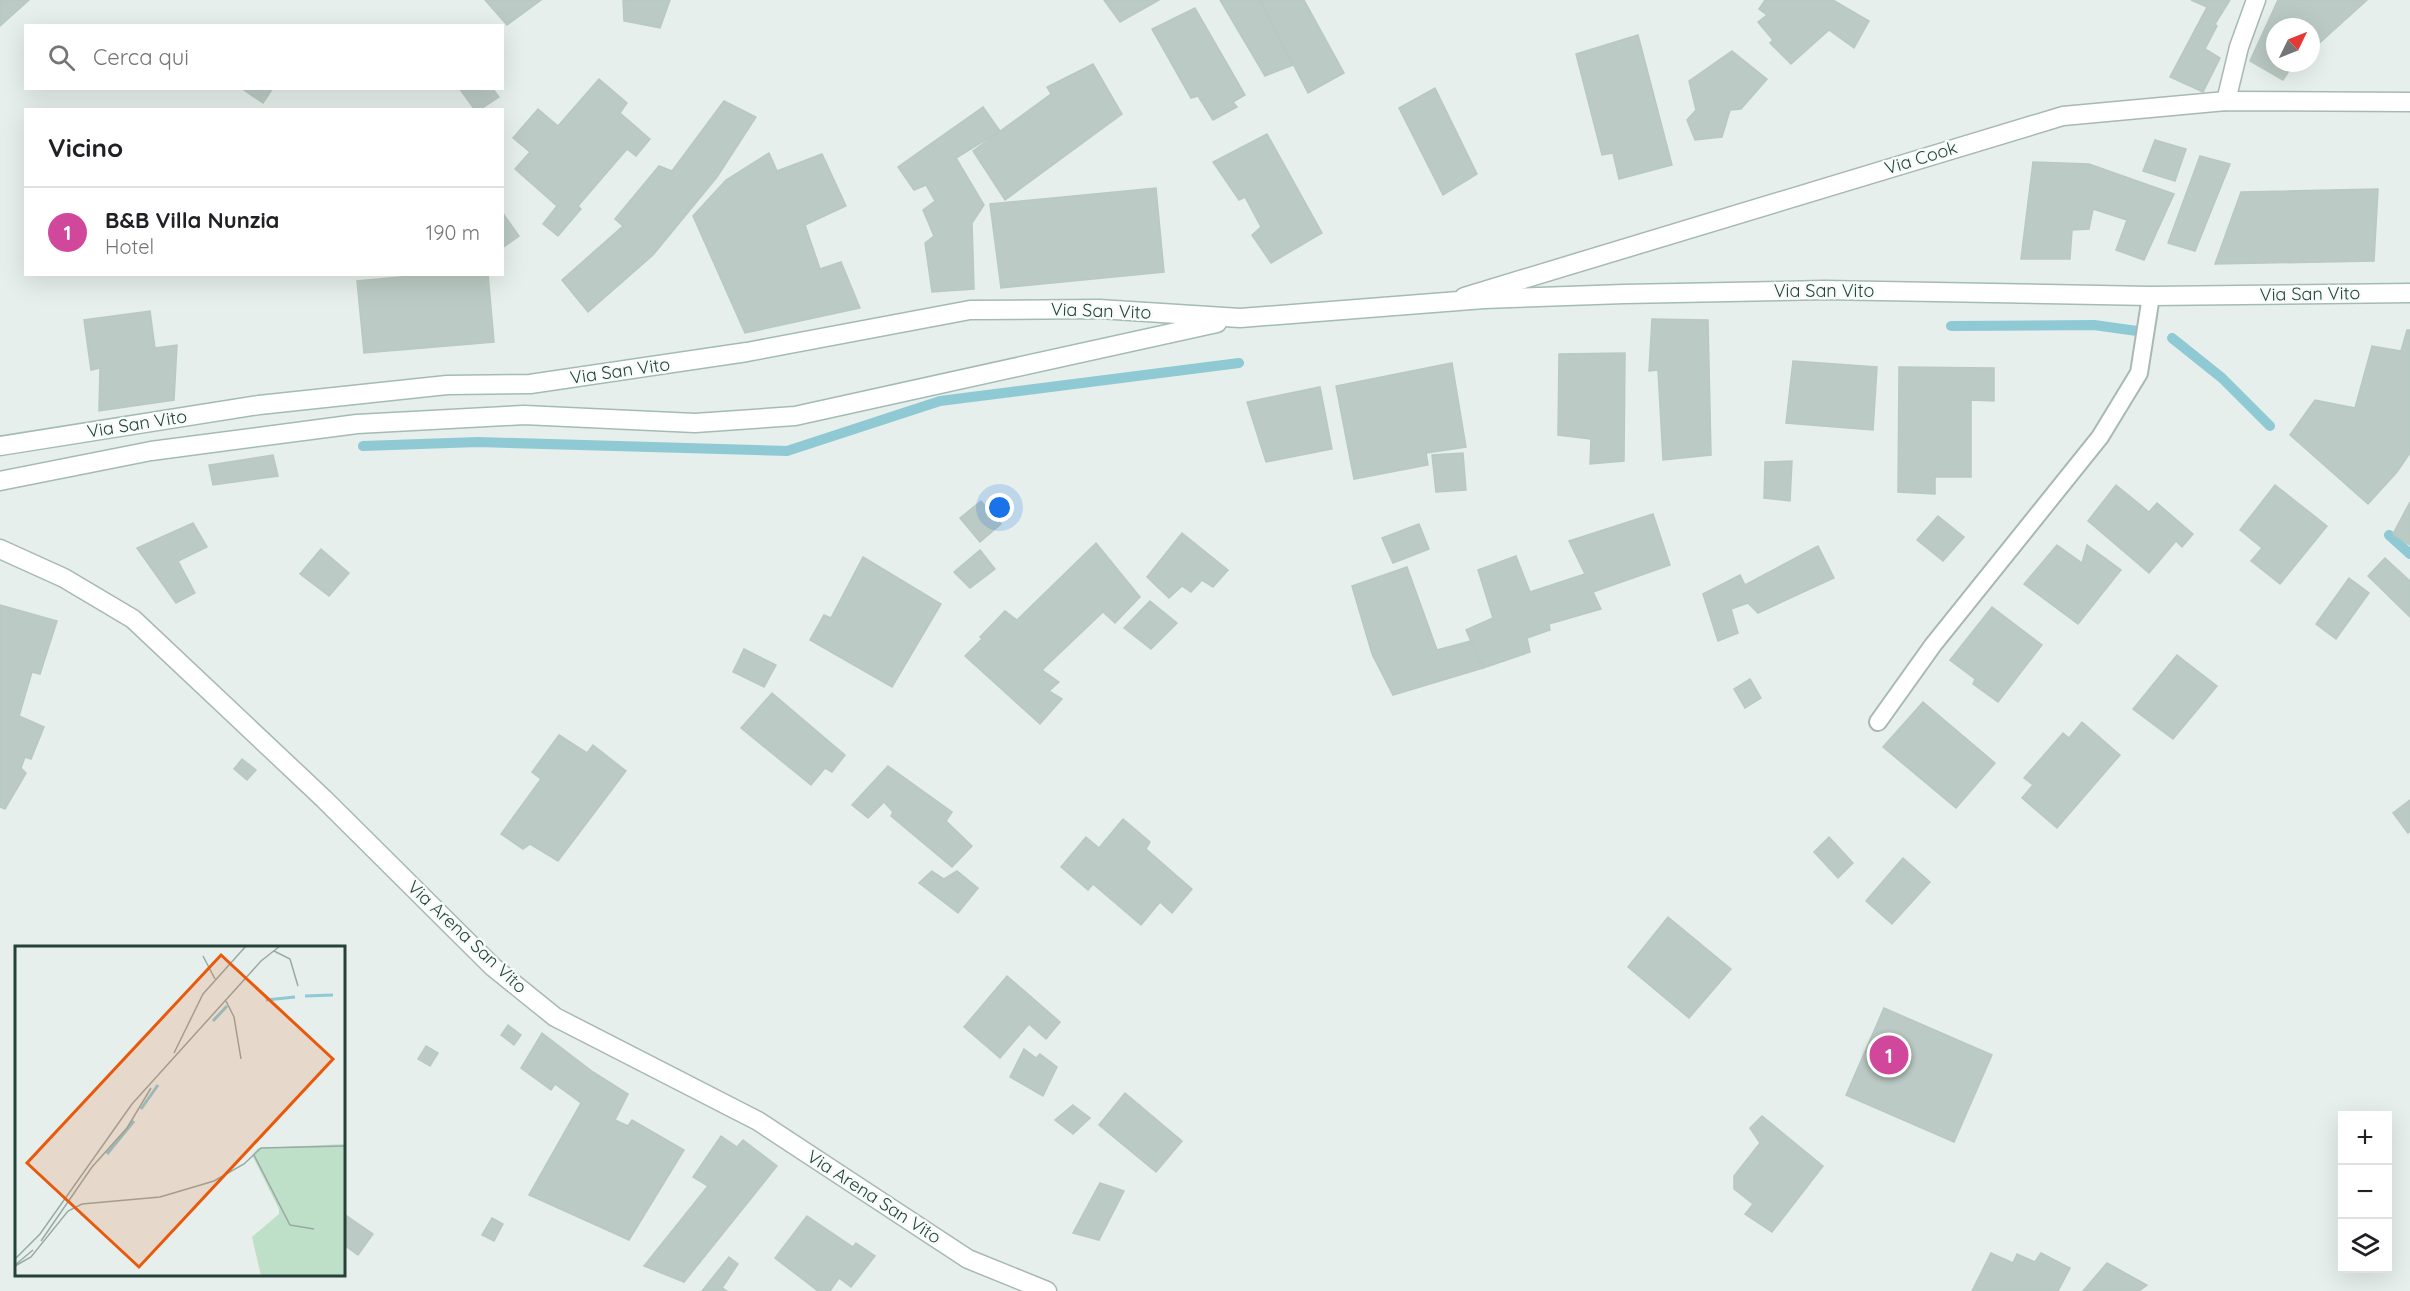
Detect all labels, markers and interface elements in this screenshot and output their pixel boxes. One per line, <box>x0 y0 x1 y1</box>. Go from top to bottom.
north arrow <box>2266 18 2320 72</box>
search box <box>24 24 504 90</box>
icon: search <box>45 41 78 74</box>
text: Cerca qui <box>93 43 189 71</box>
text: Vicino <box>48 131 123 164</box>
street label: Via Cook <box>1882 136 1960 179</box>
text: B&B Villa Nunzia <box>105 206 279 234</box>
text: 1 <box>64 220 71 245</box>
text: 190 m <box>426 220 480 245</box>
text: Hotel <box>105 234 154 259</box>
street label: Via San Vito <box>1774 279 1874 302</box>
street label: Via San Vito <box>2259 281 2361 306</box>
street label: Via San Vito <box>1050 297 1152 324</box>
street label: Via San Vito <box>568 352 671 389</box>
street label: Via San Vito <box>85 404 188 443</box>
your location <box>985 493 1014 522</box>
street label: Via Arena San Vito <box>403 875 532 998</box>
inset map <box>15 946 345 1276</box>
pin: 1 <box>1870 1032 1908 1078</box>
map controls <box>2338 1111 2392 1273</box>
button: + <box>2338 1111 2392 1165</box>
street label: Via Arena San Vito <box>803 1145 946 1249</box>
button: − <box>2338 1165 2392 1219</box>
button: layers <box>2338 1219 2392 1273</box>

